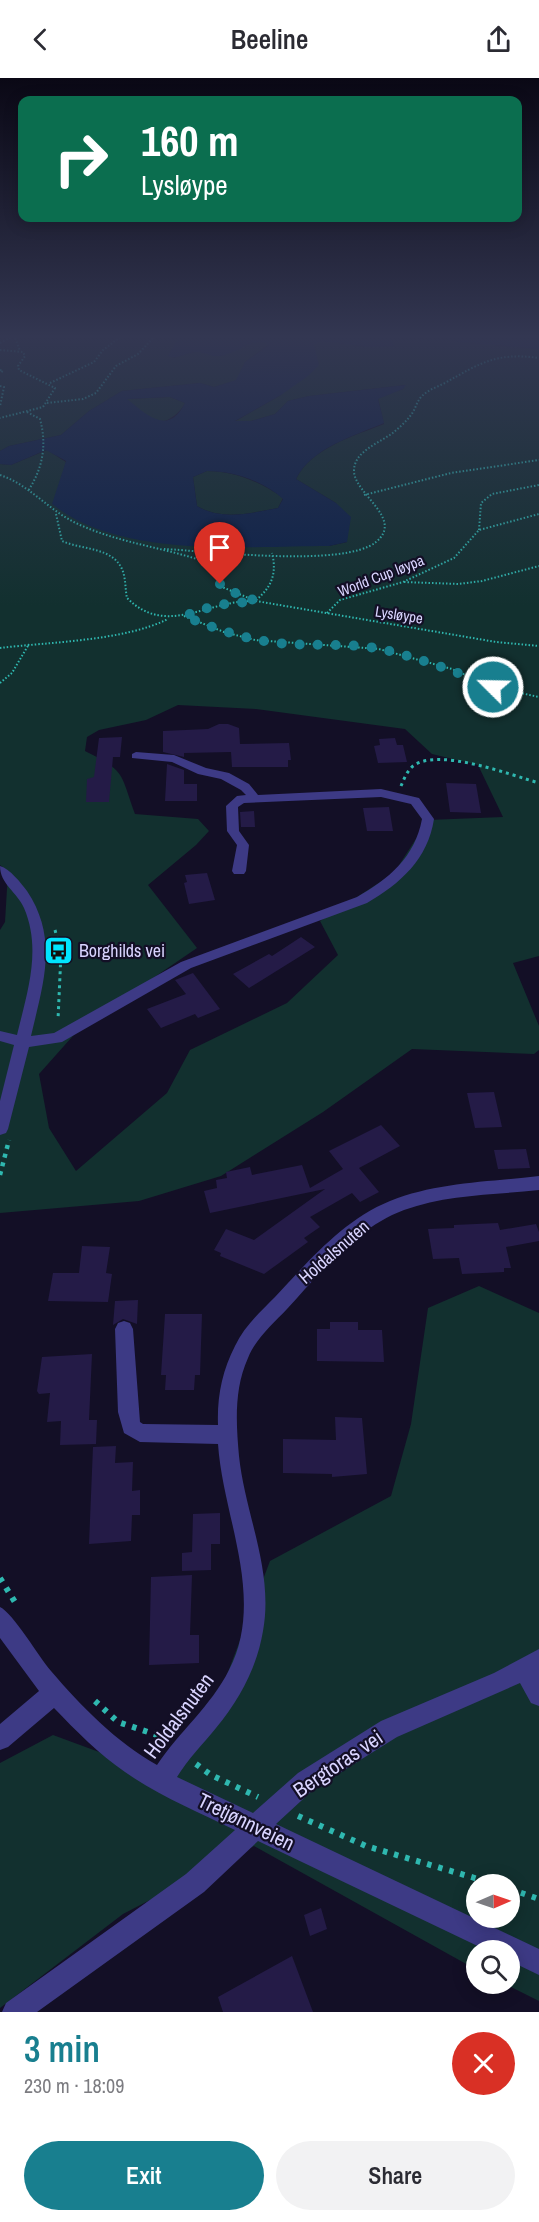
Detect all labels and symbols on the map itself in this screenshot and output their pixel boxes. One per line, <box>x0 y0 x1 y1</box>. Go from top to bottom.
pin <box>194 522 245 584</box>
street label: World Cup løypa <box>335 549 427 602</box>
street label: Lysløype <box>374 600 425 629</box>
position arrow <box>461 655 525 719</box>
bus stop icon: Borghilds vei <box>42 935 74 967</box>
place label: Borghilds vei <box>79 938 165 963</box>
street label: Holdalsnuten <box>293 1214 374 1289</box>
street label: Holdalsnuten <box>137 1667 220 1765</box>
street label: Bergtoras vei <box>287 1723 388 1804</box>
street label: Tretjønnveien <box>193 1786 300 1858</box>
north arrow <box>466 1874 520 1928</box>

